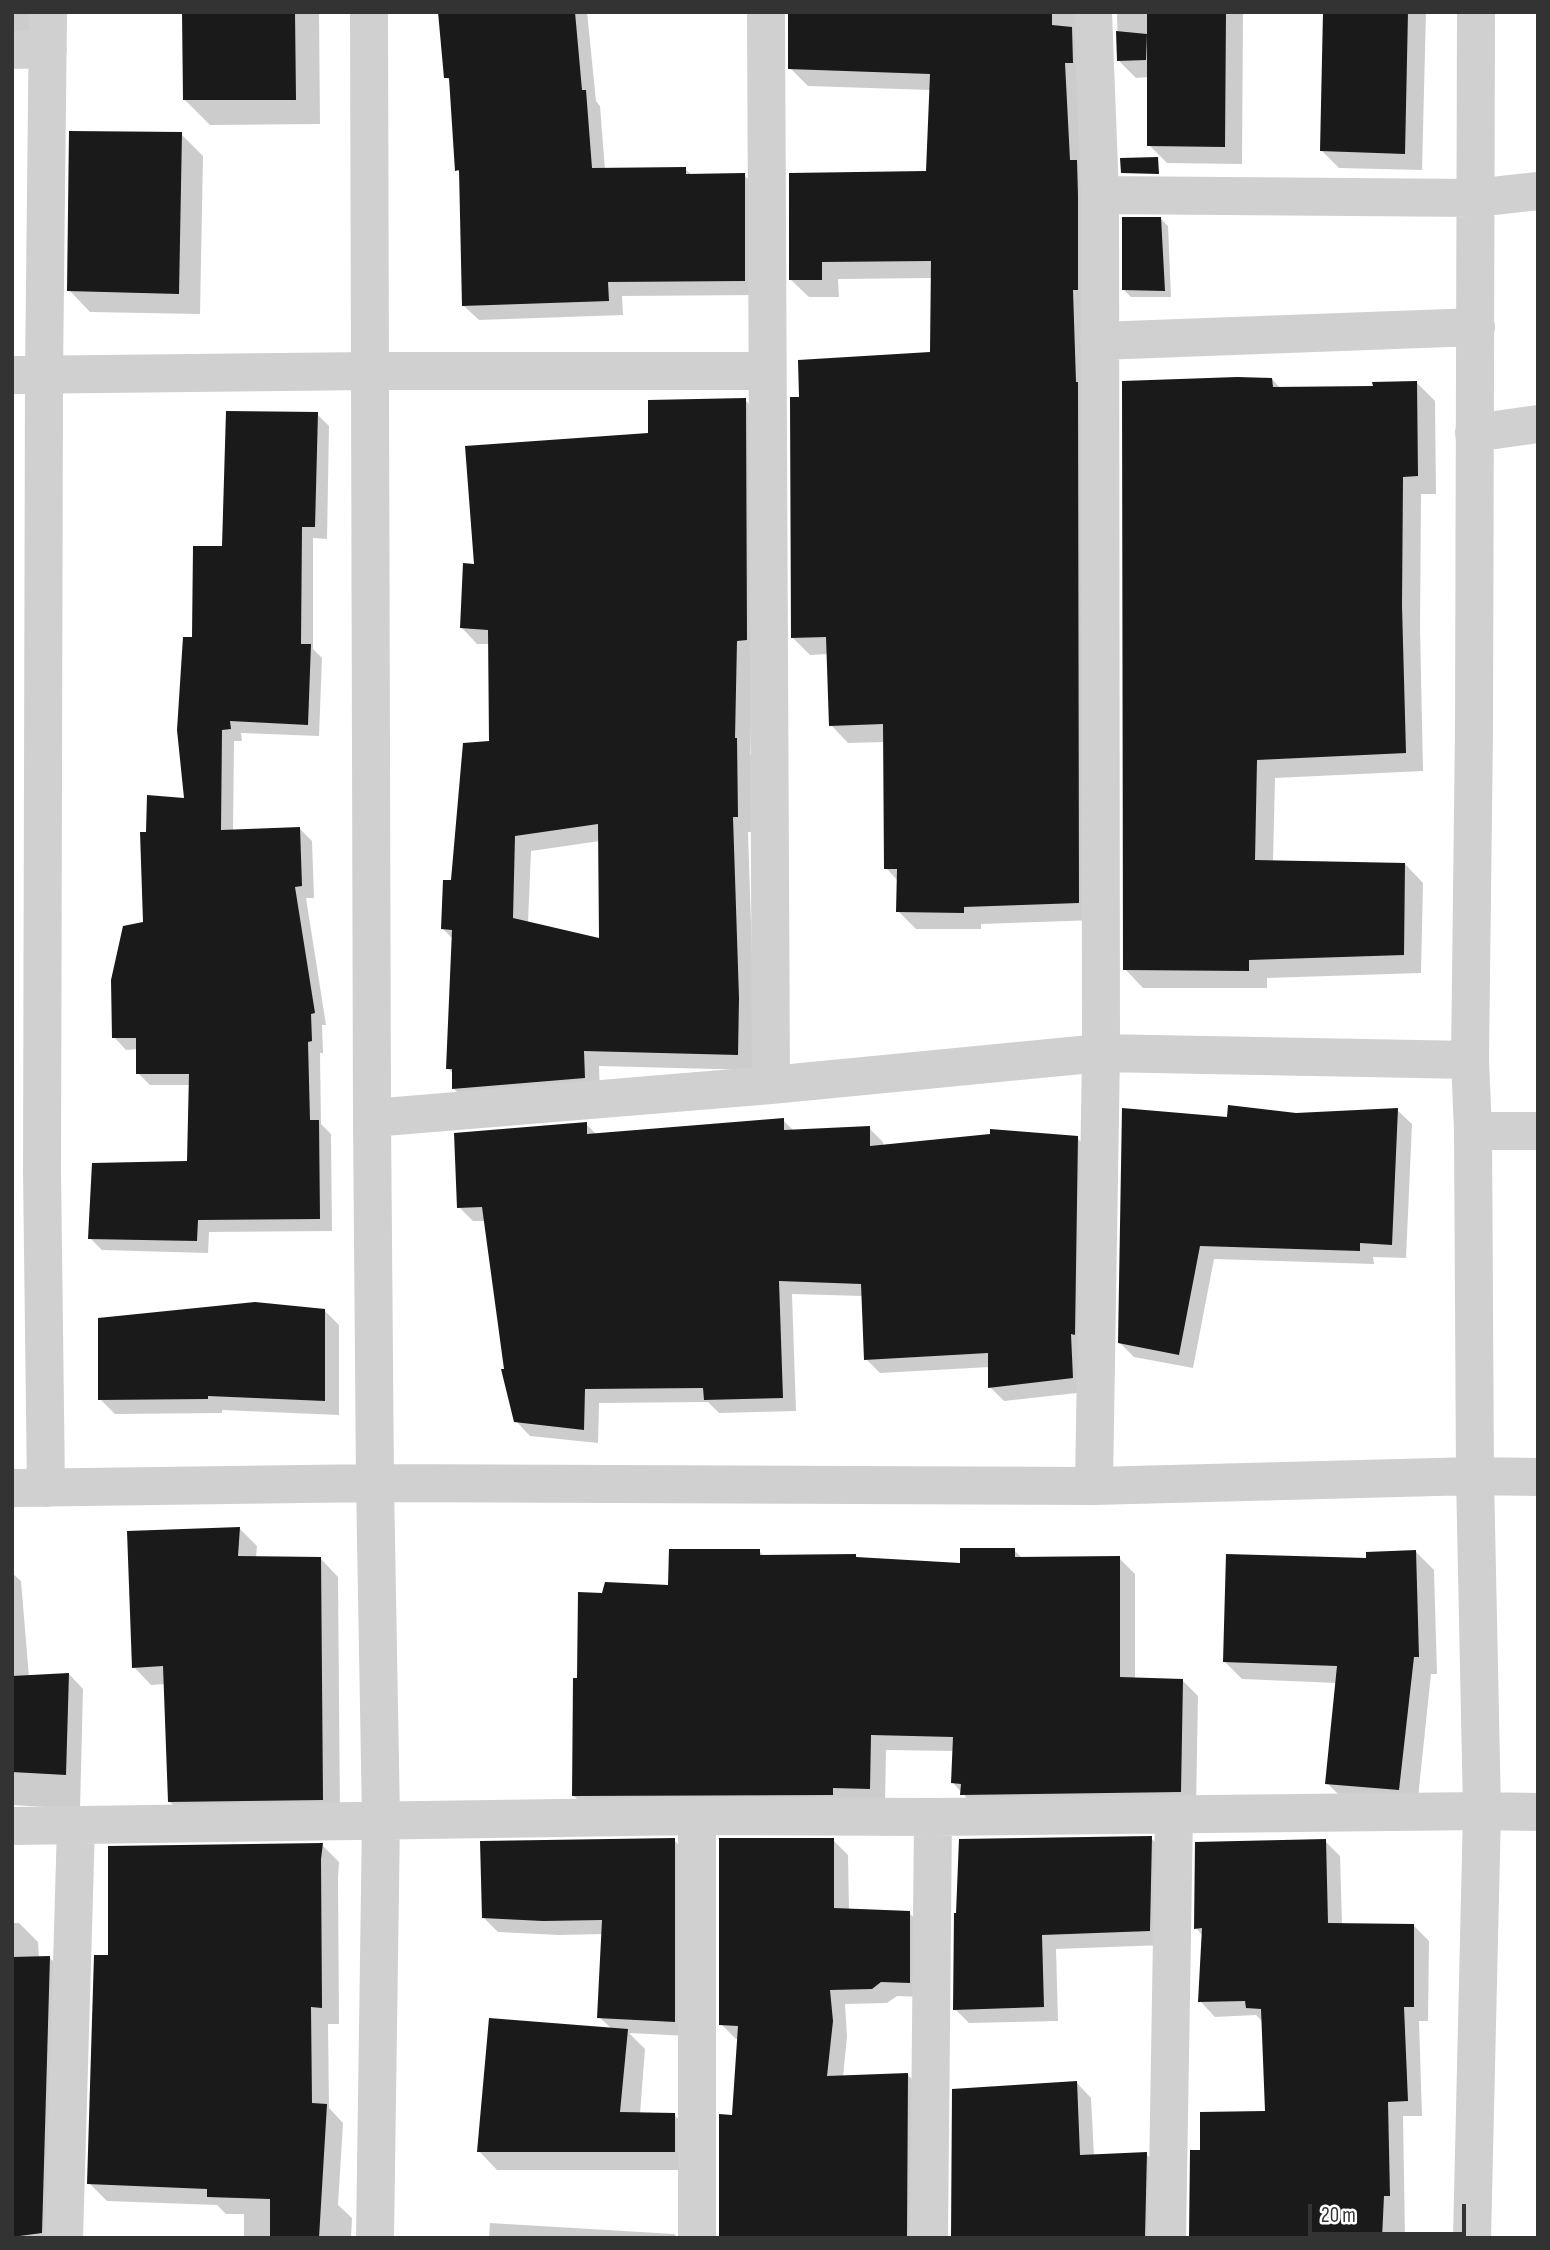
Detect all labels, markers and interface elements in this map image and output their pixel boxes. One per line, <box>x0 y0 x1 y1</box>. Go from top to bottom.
scale bar <box>1312 2190 1470 2234</box>
text: 20 m <box>1321 2203 1356 2228</box>

